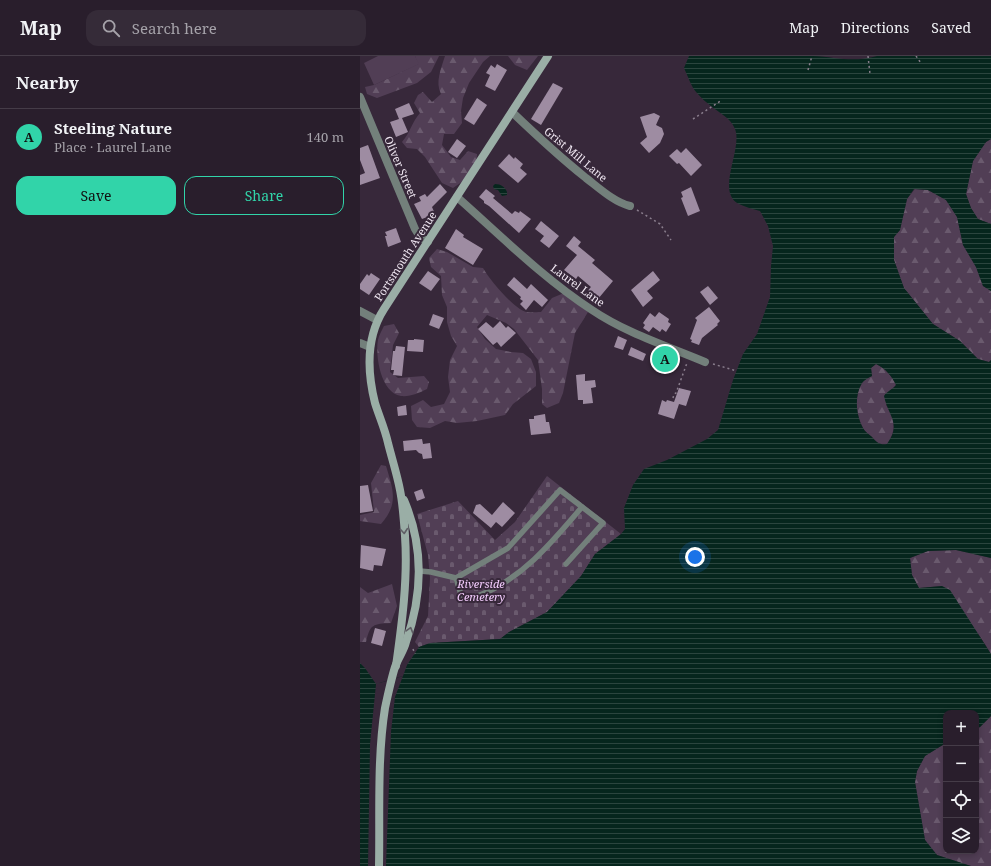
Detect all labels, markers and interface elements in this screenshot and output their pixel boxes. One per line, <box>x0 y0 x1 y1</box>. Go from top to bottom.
search box <box>86 10 366 46</box>
text: Map <box>20 15 62 41</box>
icon: search <box>100 17 122 39</box>
text: Search here <box>132 18 217 38</box>
text: Map <box>789 18 819 37</box>
text: Directions <box>841 18 909 37</box>
text: Saved <box>931 18 971 37</box>
text: Nearby <box>16 71 79 94</box>
text: Steeling Nature <box>54 118 172 138</box>
street label: Grist Mill Lane <box>541 123 611 185</box>
text: A <box>24 128 34 146</box>
text: 140 m <box>307 128 344 146</box>
street label: Oliver Street <box>381 134 421 200</box>
text: Place · Laurel Lane <box>54 138 171 156</box>
button: Save <box>16 176 176 215</box>
button: Share <box>184 176 344 215</box>
street label: Portsmouth Avenue <box>370 208 440 304</box>
street label: Laurel Lane <box>548 260 608 310</box>
pin: A <box>652 344 678 374</box>
one-way arrow <box>400 528 409 534</box>
your location <box>685 547 705 567</box>
park label: Riverside Cemetery <box>456 576 505 604</box>
one-way arrow <box>405 626 414 633</box>
map controls <box>943 710 979 854</box>
button: + <box>943 710 979 746</box>
button: − <box>943 746 979 782</box>
button: locate <box>943 782 979 818</box>
button: layers <box>943 818 979 854</box>

